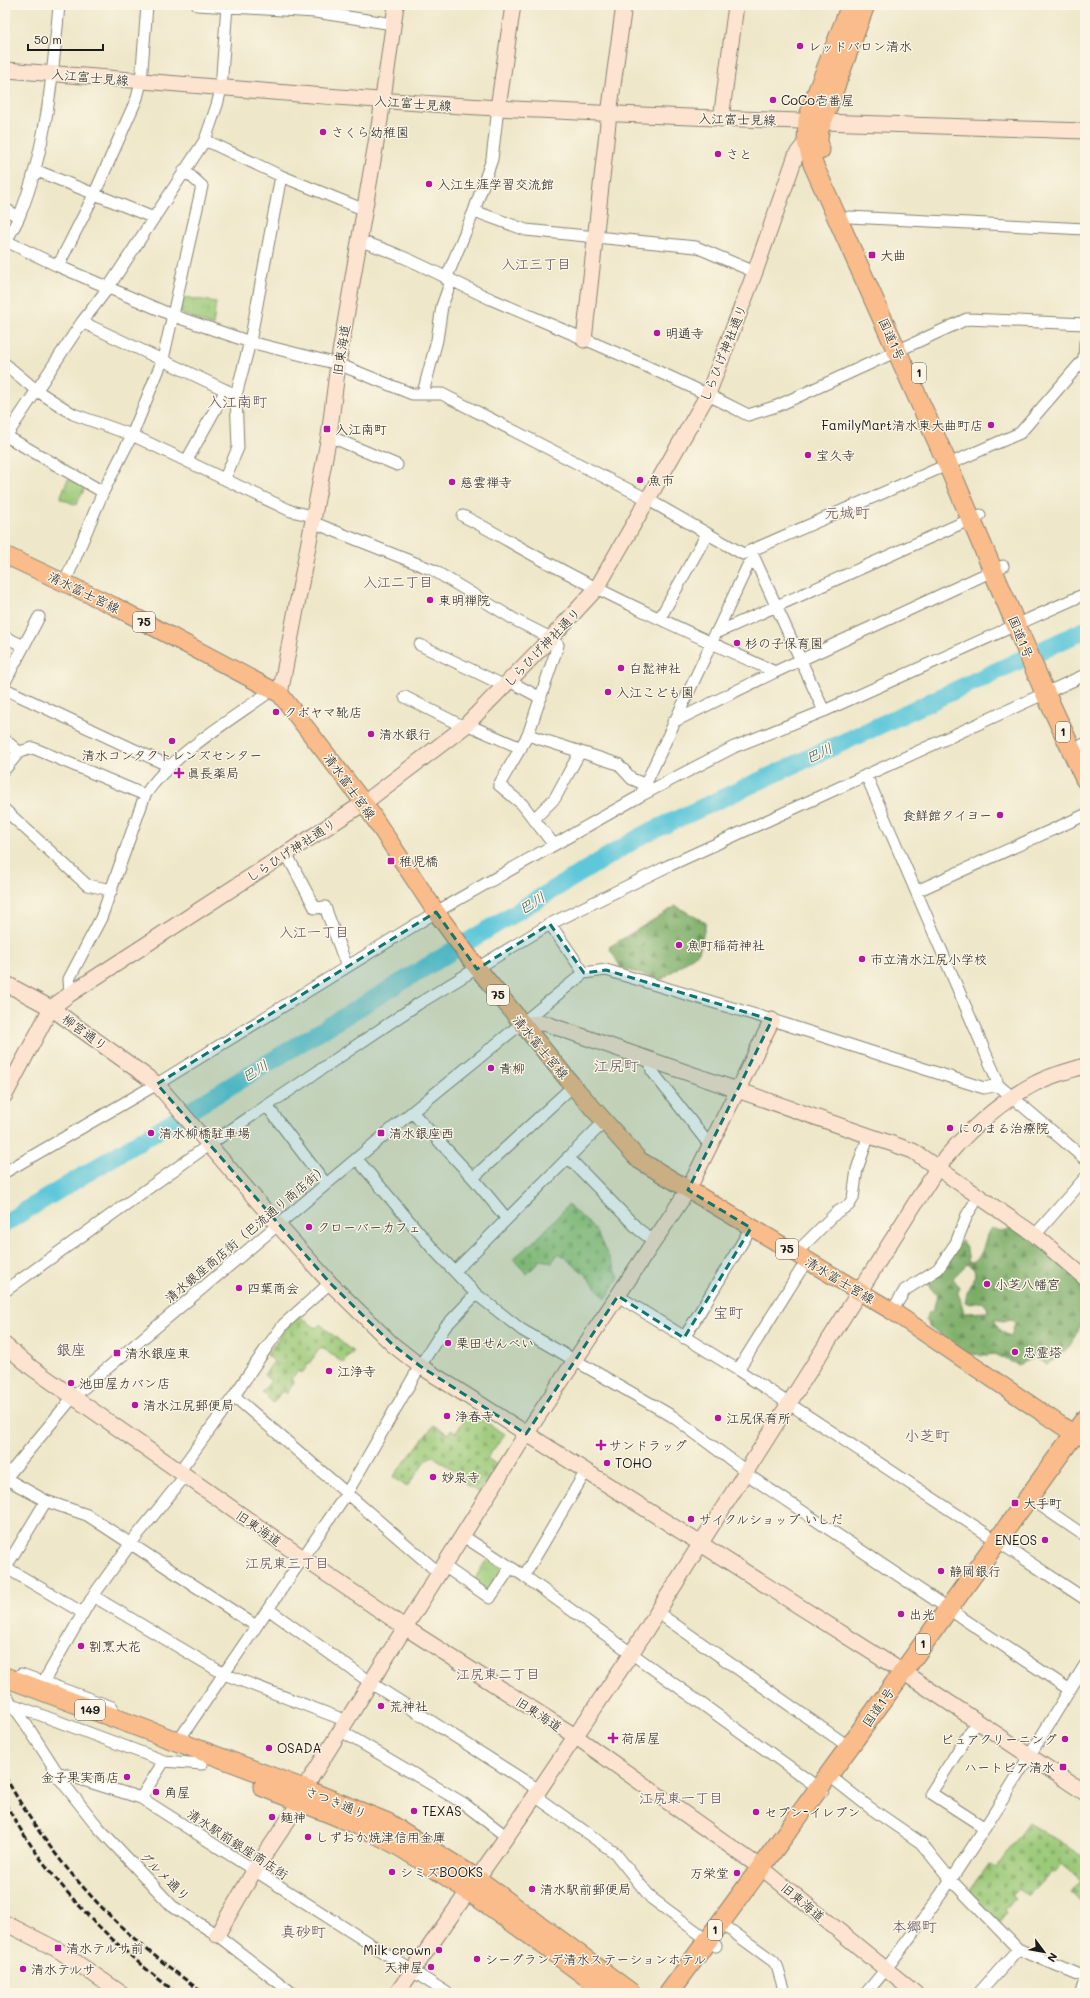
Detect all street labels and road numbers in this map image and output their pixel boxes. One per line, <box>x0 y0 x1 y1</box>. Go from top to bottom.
street label: 入江富士見線 <box>50 65 131 88</box>
street label: 入江富士見線 <box>374 91 454 114</box>
street label: 入江富士見線 <box>698 109 777 128</box>
street label: しらひげ神社通り <box>695 301 750 404</box>
street label: 国道1号 <box>876 315 909 363</box>
street label: 旧東海道 <box>328 323 353 377</box>
road number: 1 <box>912 363 926 383</box>
street label: 清水富士宮線 <box>45 567 124 617</box>
street label: しらひげ神社通り <box>499 603 584 690</box>
road number: 75 <box>133 612 155 632</box>
street label: 国道1号 <box>1005 613 1038 661</box>
road number: 1 <box>1056 722 1070 742</box>
street label: 清水富士宮線 <box>321 749 381 823</box>
street label: しらひげ神社通り <box>242 814 339 885</box>
road number: 75 <box>487 985 509 1005</box>
street label: 柳宮通り <box>59 1009 111 1054</box>
street label: 清水富士宮線 <box>510 1011 574 1083</box>
street label: 清水銀座商店街（巴流通り商店街） <box>161 1159 331 1306</box>
road number: 75 <box>776 1239 798 1259</box>
street label: 清水富士宮線 <box>802 1252 879 1307</box>
street label: 旧東海道 <box>233 1506 285 1549</box>
road number: 1 <box>916 1634 930 1654</box>
street label: 国道1号 <box>858 1683 897 1730</box>
street label: 旧東海道 <box>513 1692 566 1735</box>
road number: 149 <box>75 1700 105 1720</box>
street label: さつき通り <box>303 1781 370 1822</box>
street label: 清水駅前銀座商店街 <box>185 1805 292 1883</box>
street label: グルメ通り <box>137 1847 194 1904</box>
street label: 旧東海道 <box>778 1878 829 1925</box>
road number: 1 <box>708 1920 722 1940</box>

